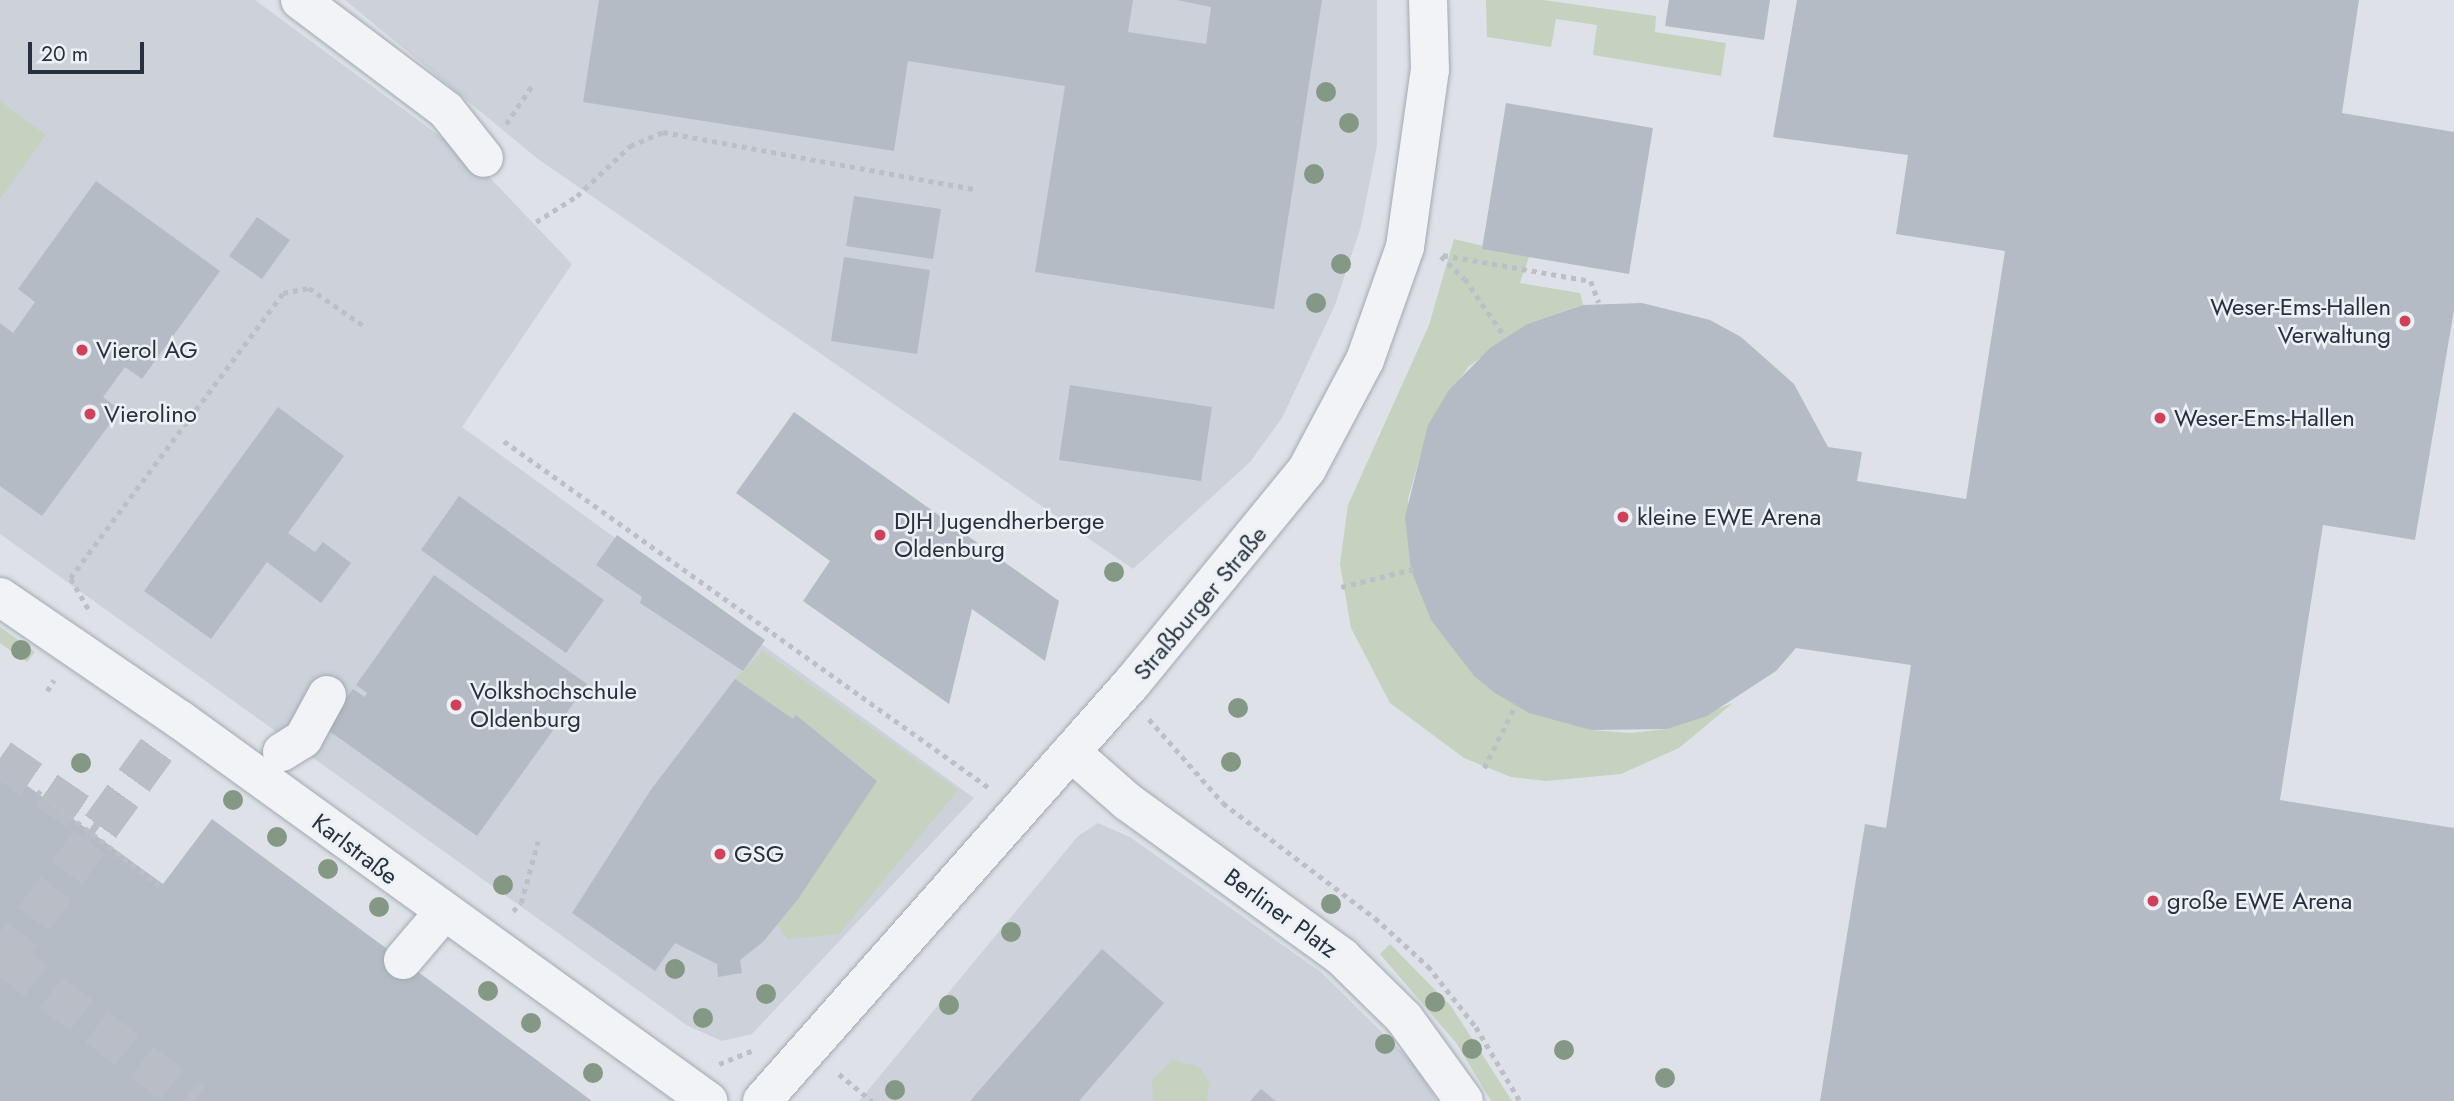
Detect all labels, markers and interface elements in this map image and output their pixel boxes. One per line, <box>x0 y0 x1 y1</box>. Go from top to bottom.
scale bar <box>32 28 147 72</box>
text: 20 m <box>41 39 88 69</box>
place label: Weser-Ems-Hallen Verwaltung <box>2210 293 2391 349</box>
marker: Weser-Ems-Hallen Verwaltung <box>2397 313 2413 329</box>
place label: Vierol AG <box>96 336 198 364</box>
marker: Vierol AG <box>74 342 90 358</box>
place label: Vierolino <box>104 400 197 428</box>
place label: Weser-Ems-Hallen <box>2174 404 2355 432</box>
marker: Vierolino <box>82 406 98 422</box>
marker: Weser-Ems-Hallen <box>2152 410 2168 426</box>
place label: kleine EWE Arena <box>1637 503 1821 531</box>
place label: DJH Jugendherberge Oldenburg <box>894 507 1104 563</box>
marker: kleine EWE Arena <box>1615 509 1631 525</box>
street label: Straßburger Straße <box>1127 520 1273 686</box>
marker: DJH Jugendherberge Oldenburg <box>872 527 888 543</box>
place label: Volkshochschule Oldenburg <box>470 677 637 733</box>
marker: Volkshochschule Oldenburg <box>448 697 464 713</box>
street label: Karlstraße <box>306 807 404 891</box>
place label: GSG <box>734 840 784 868</box>
marker: GSG <box>712 846 728 862</box>
street label: Berliner Platz <box>1219 862 1343 964</box>
place label: große EWE Arena <box>2167 887 2352 915</box>
marker: große EWE Arena <box>2145 893 2161 909</box>

